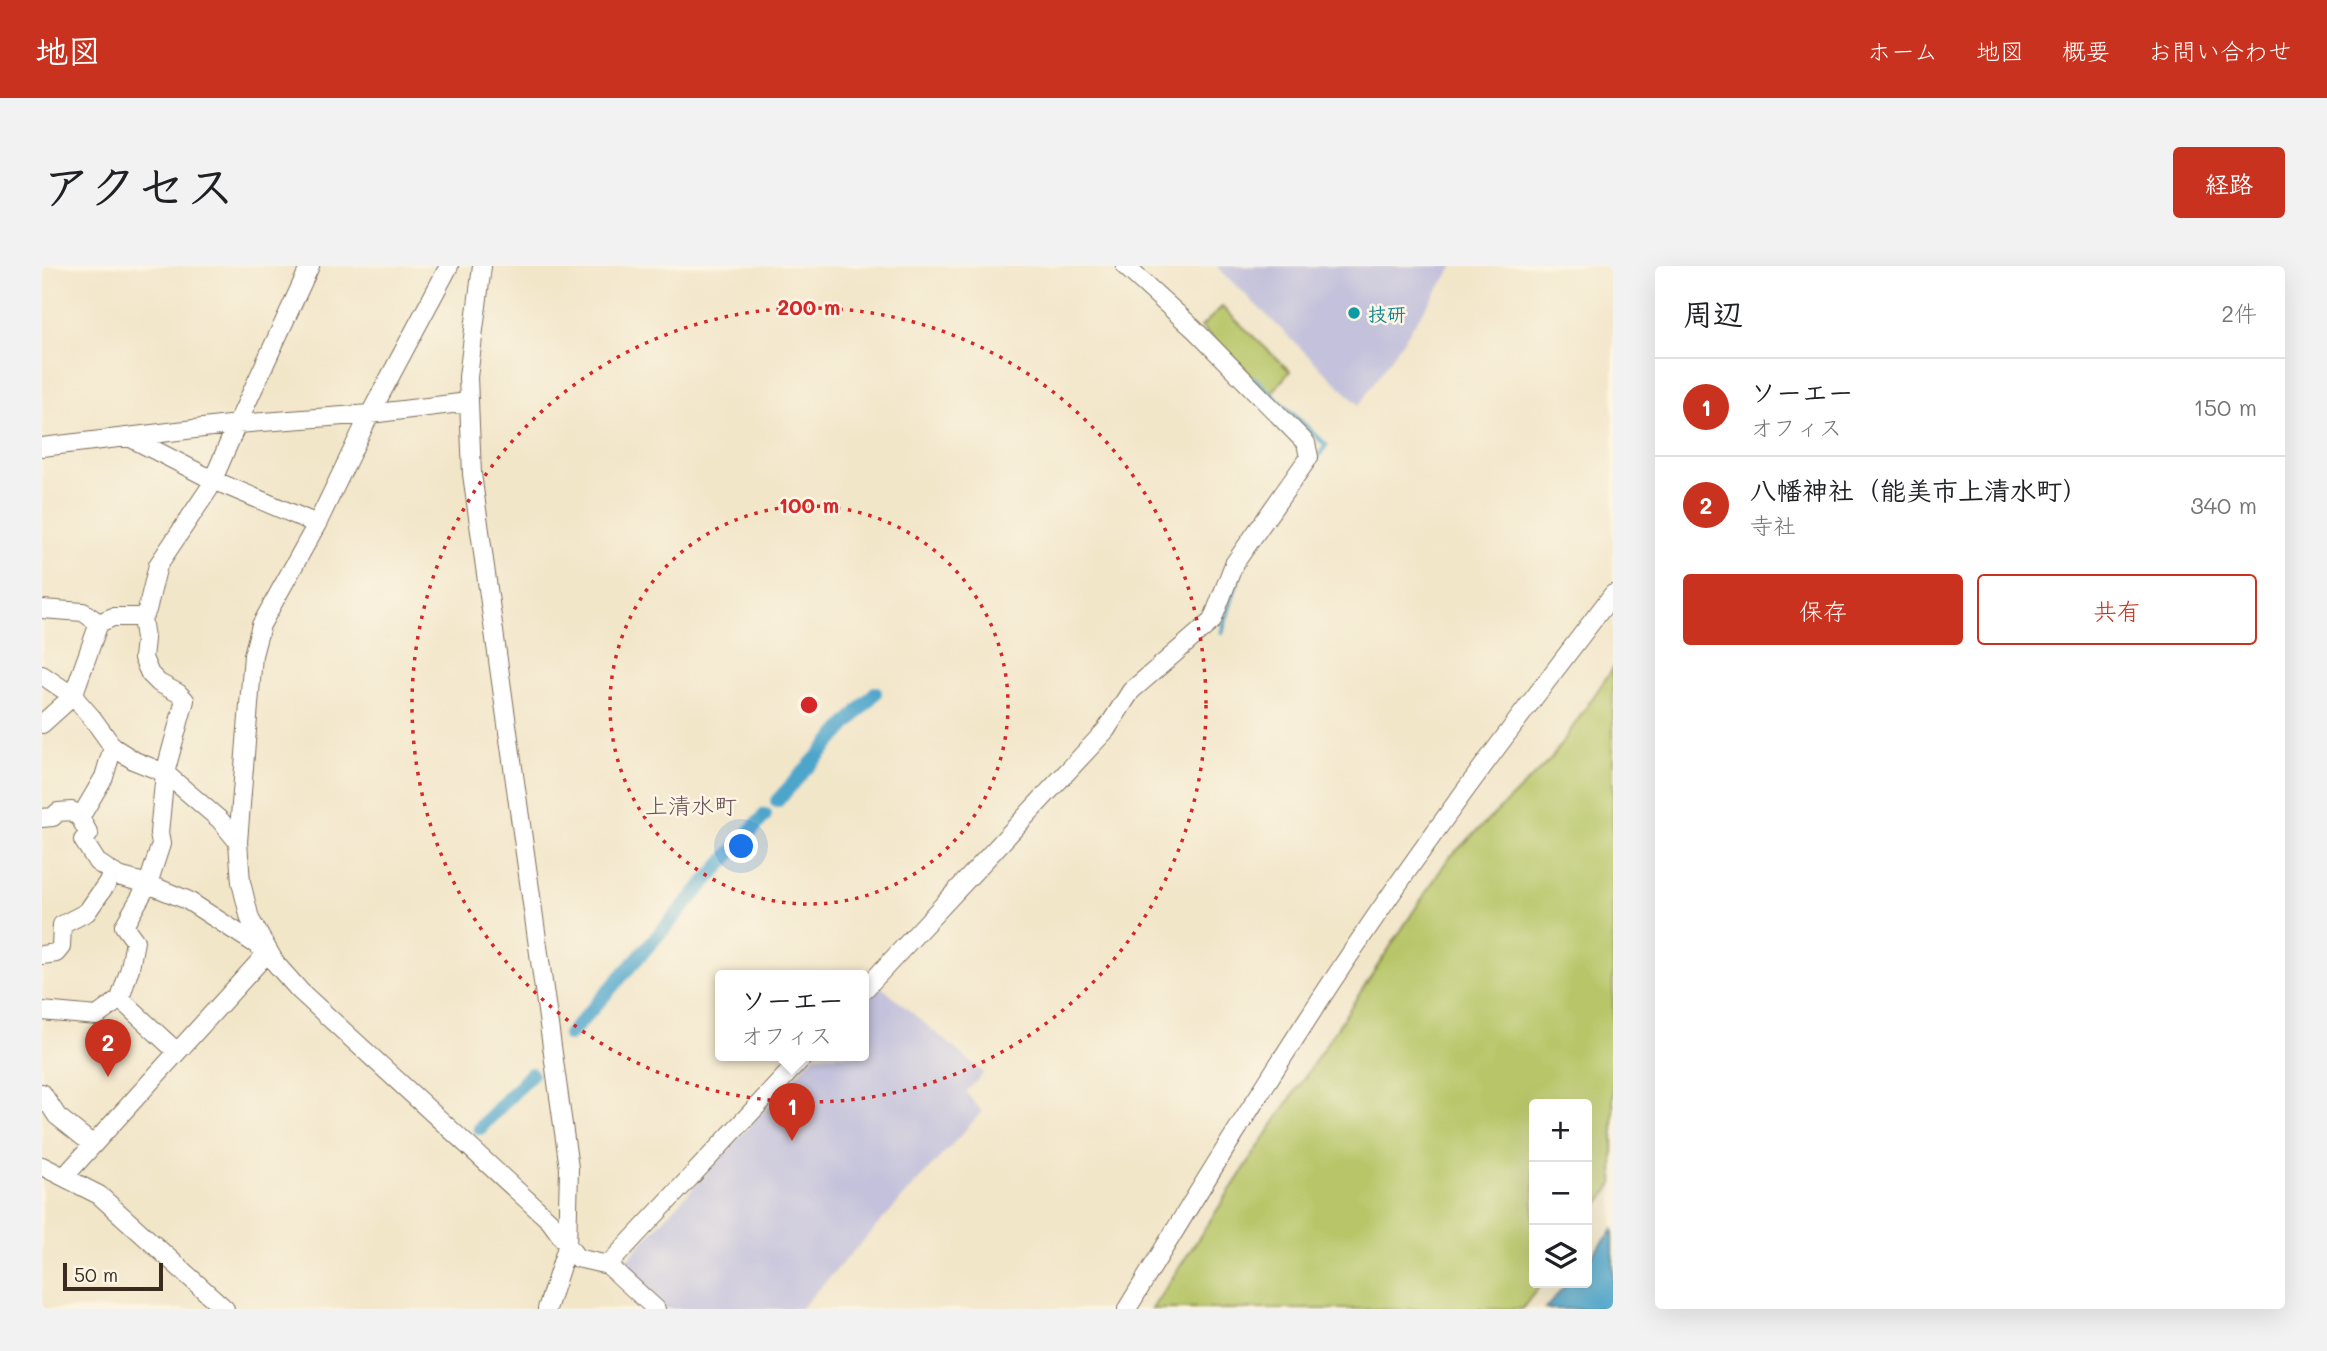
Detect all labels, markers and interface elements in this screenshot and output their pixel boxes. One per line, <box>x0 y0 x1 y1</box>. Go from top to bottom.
text: 地図 <box>35 28 101 71</box>
text: ホーム <box>1867 35 1938 66</box>
text: 地図 <box>1976 35 2024 66</box>
text: 概要 <box>2062 35 2110 66</box>
text: お問い合わせ <box>2148 35 2292 66</box>
button: 経路 <box>2173 147 2285 218</box>
text: アクセス <box>42 153 235 216</box>
text: 200 m <box>778 293 840 320</box>
text: 周辺 <box>1683 293 1743 333</box>
text: 2件 <box>2221 298 2257 328</box>
place label: 技研 <box>1368 301 1406 326</box>
marker: 技研 <box>1346 305 1362 321</box>
text: ソーエー <box>1750 375 1853 409</box>
text: 1 <box>1701 392 1711 422</box>
text: 150 m <box>2193 392 2257 422</box>
text: オフィス <box>1750 412 1842 442</box>
text: 八幡神社（能美市上清水町） <box>1750 473 2088 507</box>
text: 2 <box>1700 490 1712 520</box>
text: 340 m <box>2190 490 2257 520</box>
text: 100 m <box>779 491 839 518</box>
text: 寺社 <box>1750 510 1796 540</box>
button: 保存 <box>1683 574 1963 645</box>
button: 共有 <box>1977 574 2257 645</box>
centre of rings <box>797 693 821 717</box>
district label: 上清水町 <box>645 790 737 820</box>
your location <box>724 829 758 863</box>
popup <box>715 970 869 1061</box>
text: ソーエー <box>740 983 844 1017</box>
pin: 2 <box>85 1019 131 1077</box>
text: オフィス <box>740 1020 832 1050</box>
pin: 1 <box>769 1083 815 1141</box>
map controls <box>1529 1099 1592 1288</box>
button: + <box>1529 1099 1592 1162</box>
button: − <box>1529 1162 1592 1225</box>
button: layers <box>1529 1225 1592 1288</box>
scale bar <box>63 1260 163 1292</box>
text: 50 m <box>74 1262 118 1287</box>

